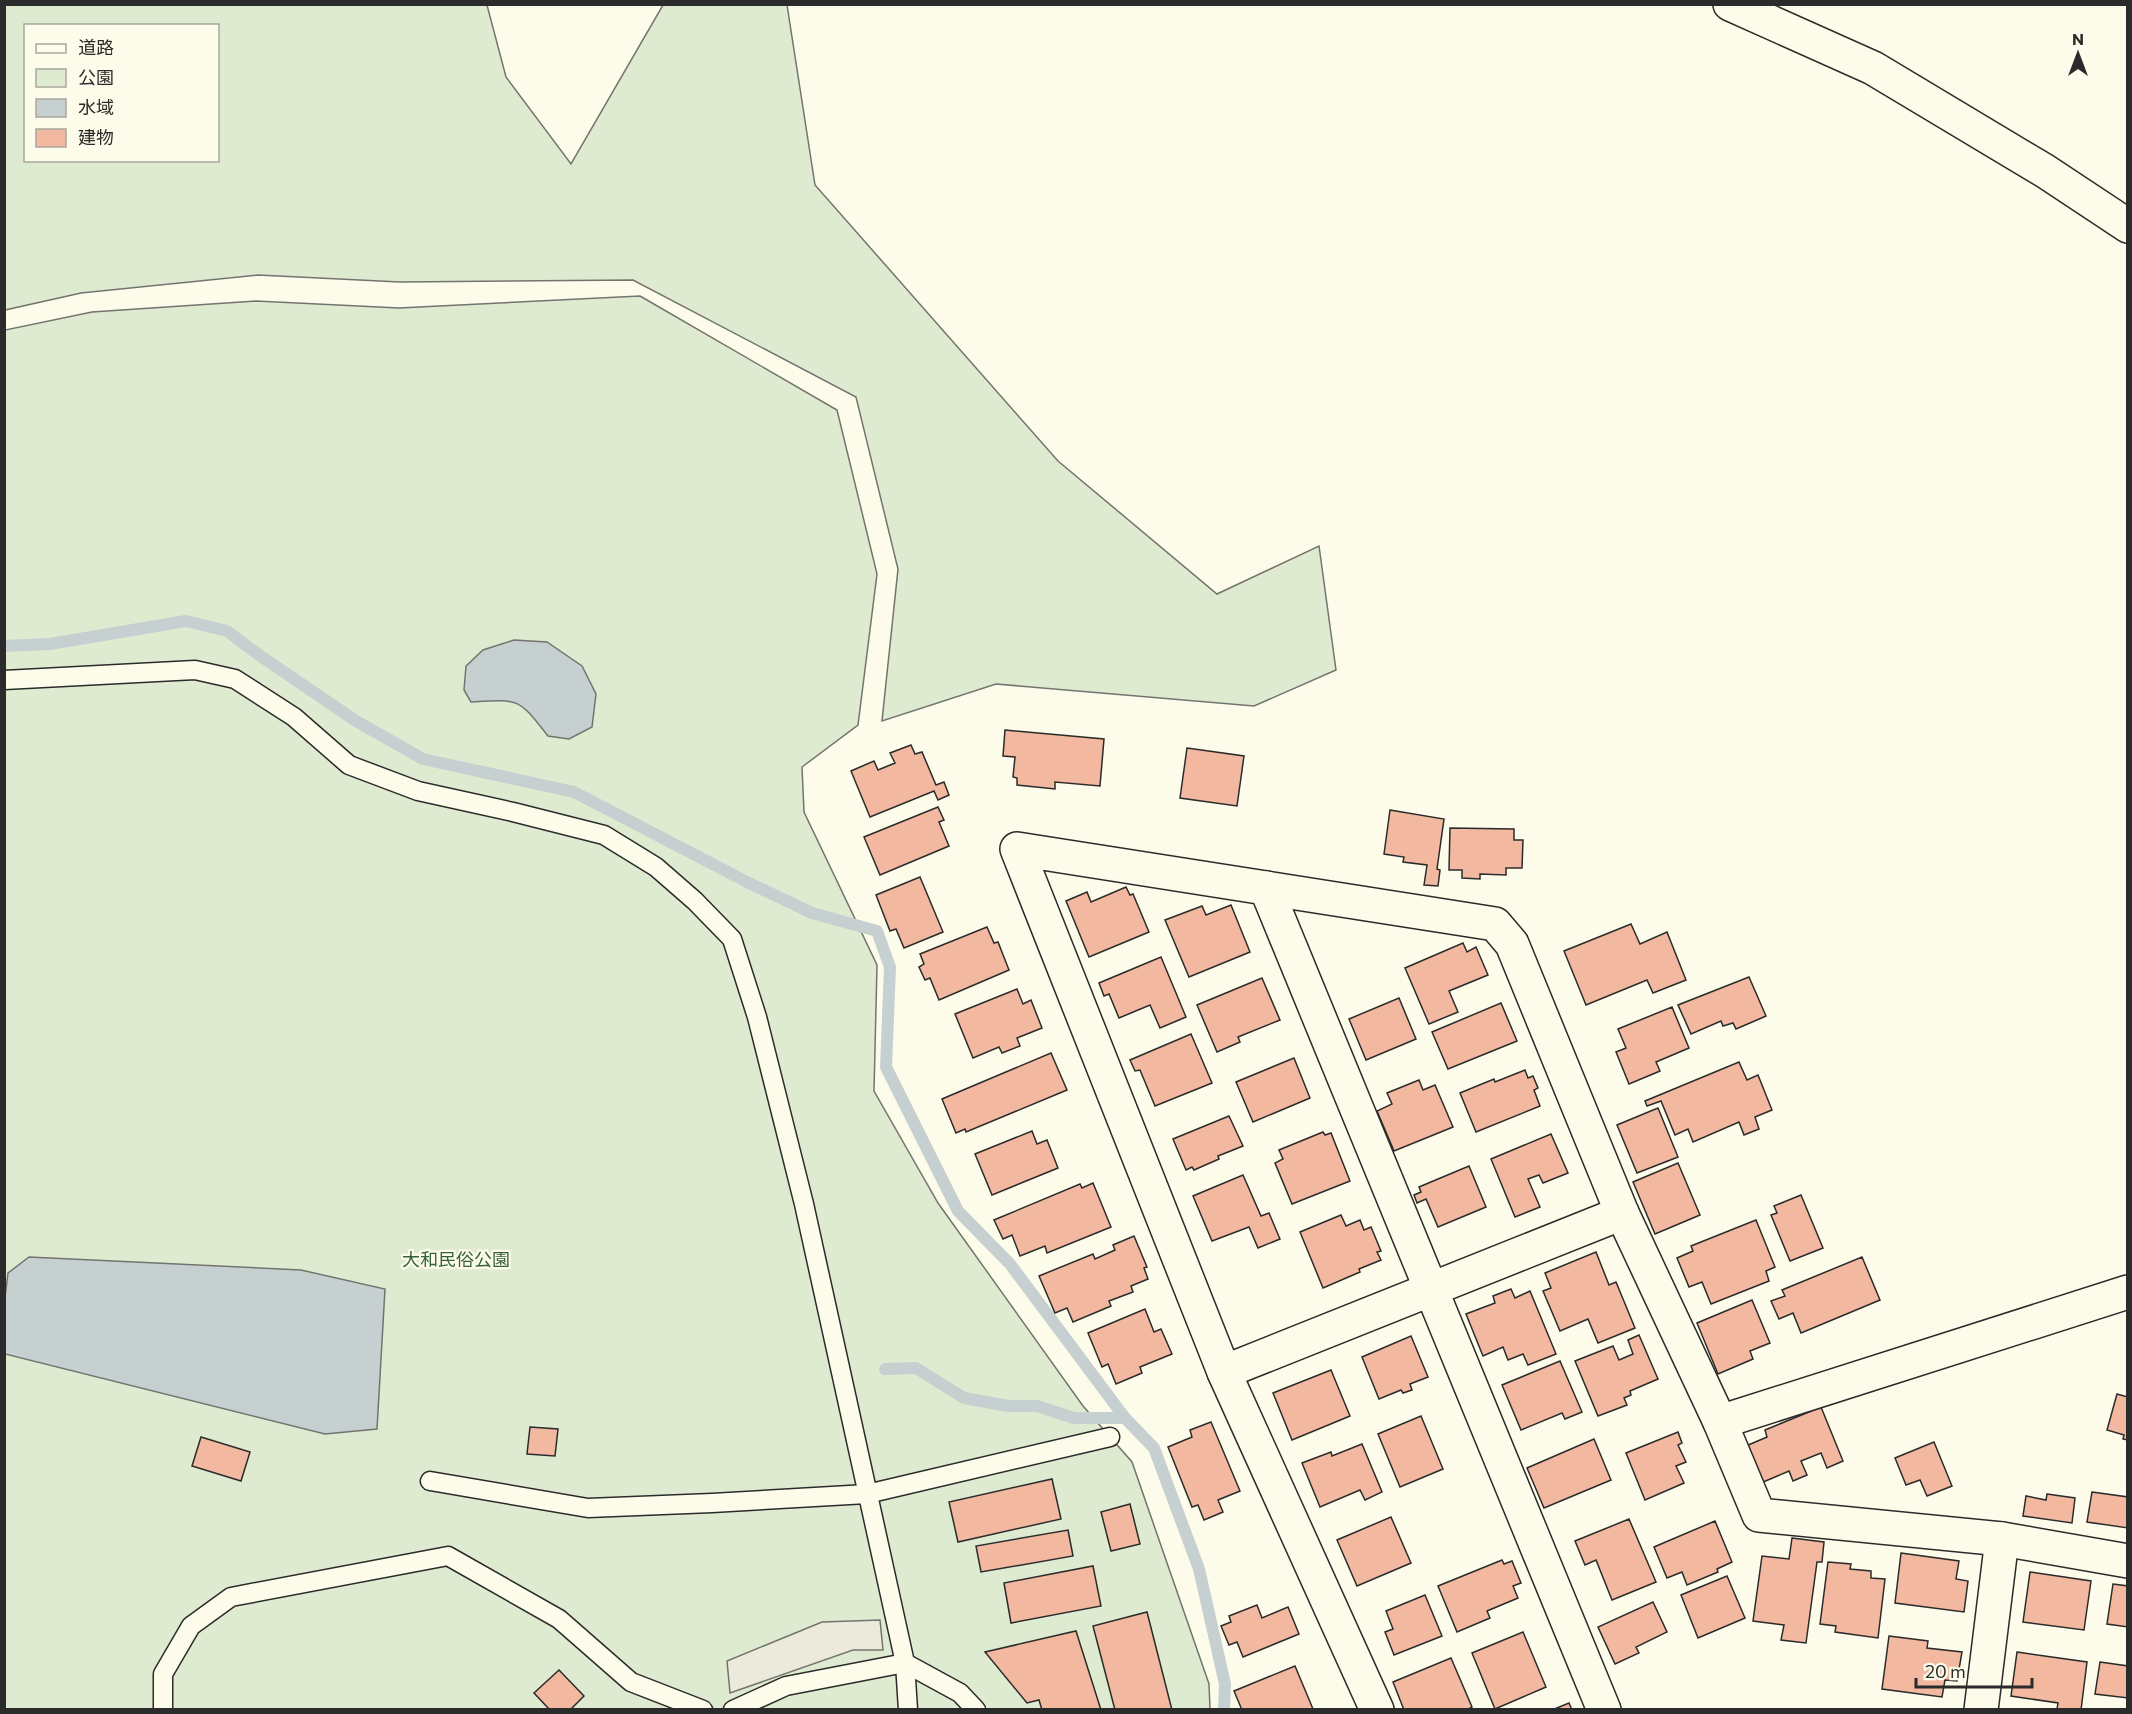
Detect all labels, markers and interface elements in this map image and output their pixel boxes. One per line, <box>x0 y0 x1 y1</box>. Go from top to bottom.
legend <box>24 24 219 162</box>
north arrow <box>2048 24 2108 84</box>
text: N <box>2072 29 2084 48</box>
text: 道路 <box>78 36 114 58</box>
text: 公園 <box>78 66 114 88</box>
text: 水域 <box>78 96 114 118</box>
text: 建物 <box>78 126 114 148</box>
park label: 大和民俗公園 <box>402 1248 510 1270</box>
scale bar <box>1916 1651 2032 1689</box>
text: 20 m <box>1925 1660 1966 1682</box>

